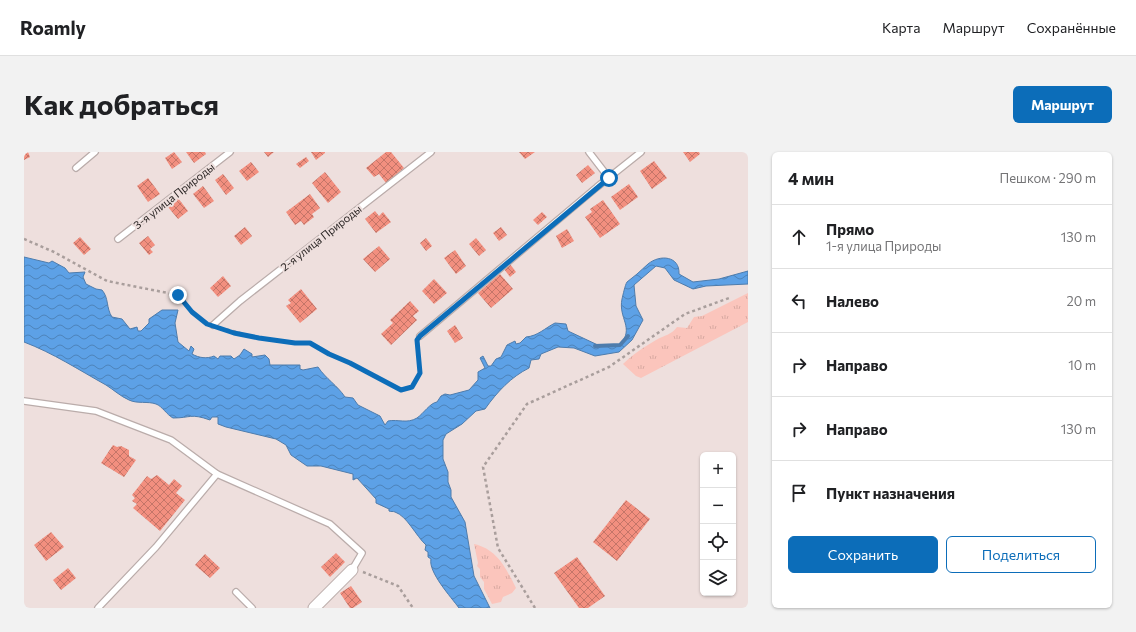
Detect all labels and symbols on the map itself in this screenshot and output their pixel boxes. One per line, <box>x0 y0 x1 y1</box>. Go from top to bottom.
street label: 3-я улица Природы <box>131 160 217 231</box>
route start <box>600 169 618 187</box>
street label: 2-я улица Природы <box>278 202 364 273</box>
route end <box>169 286 187 304</box>

